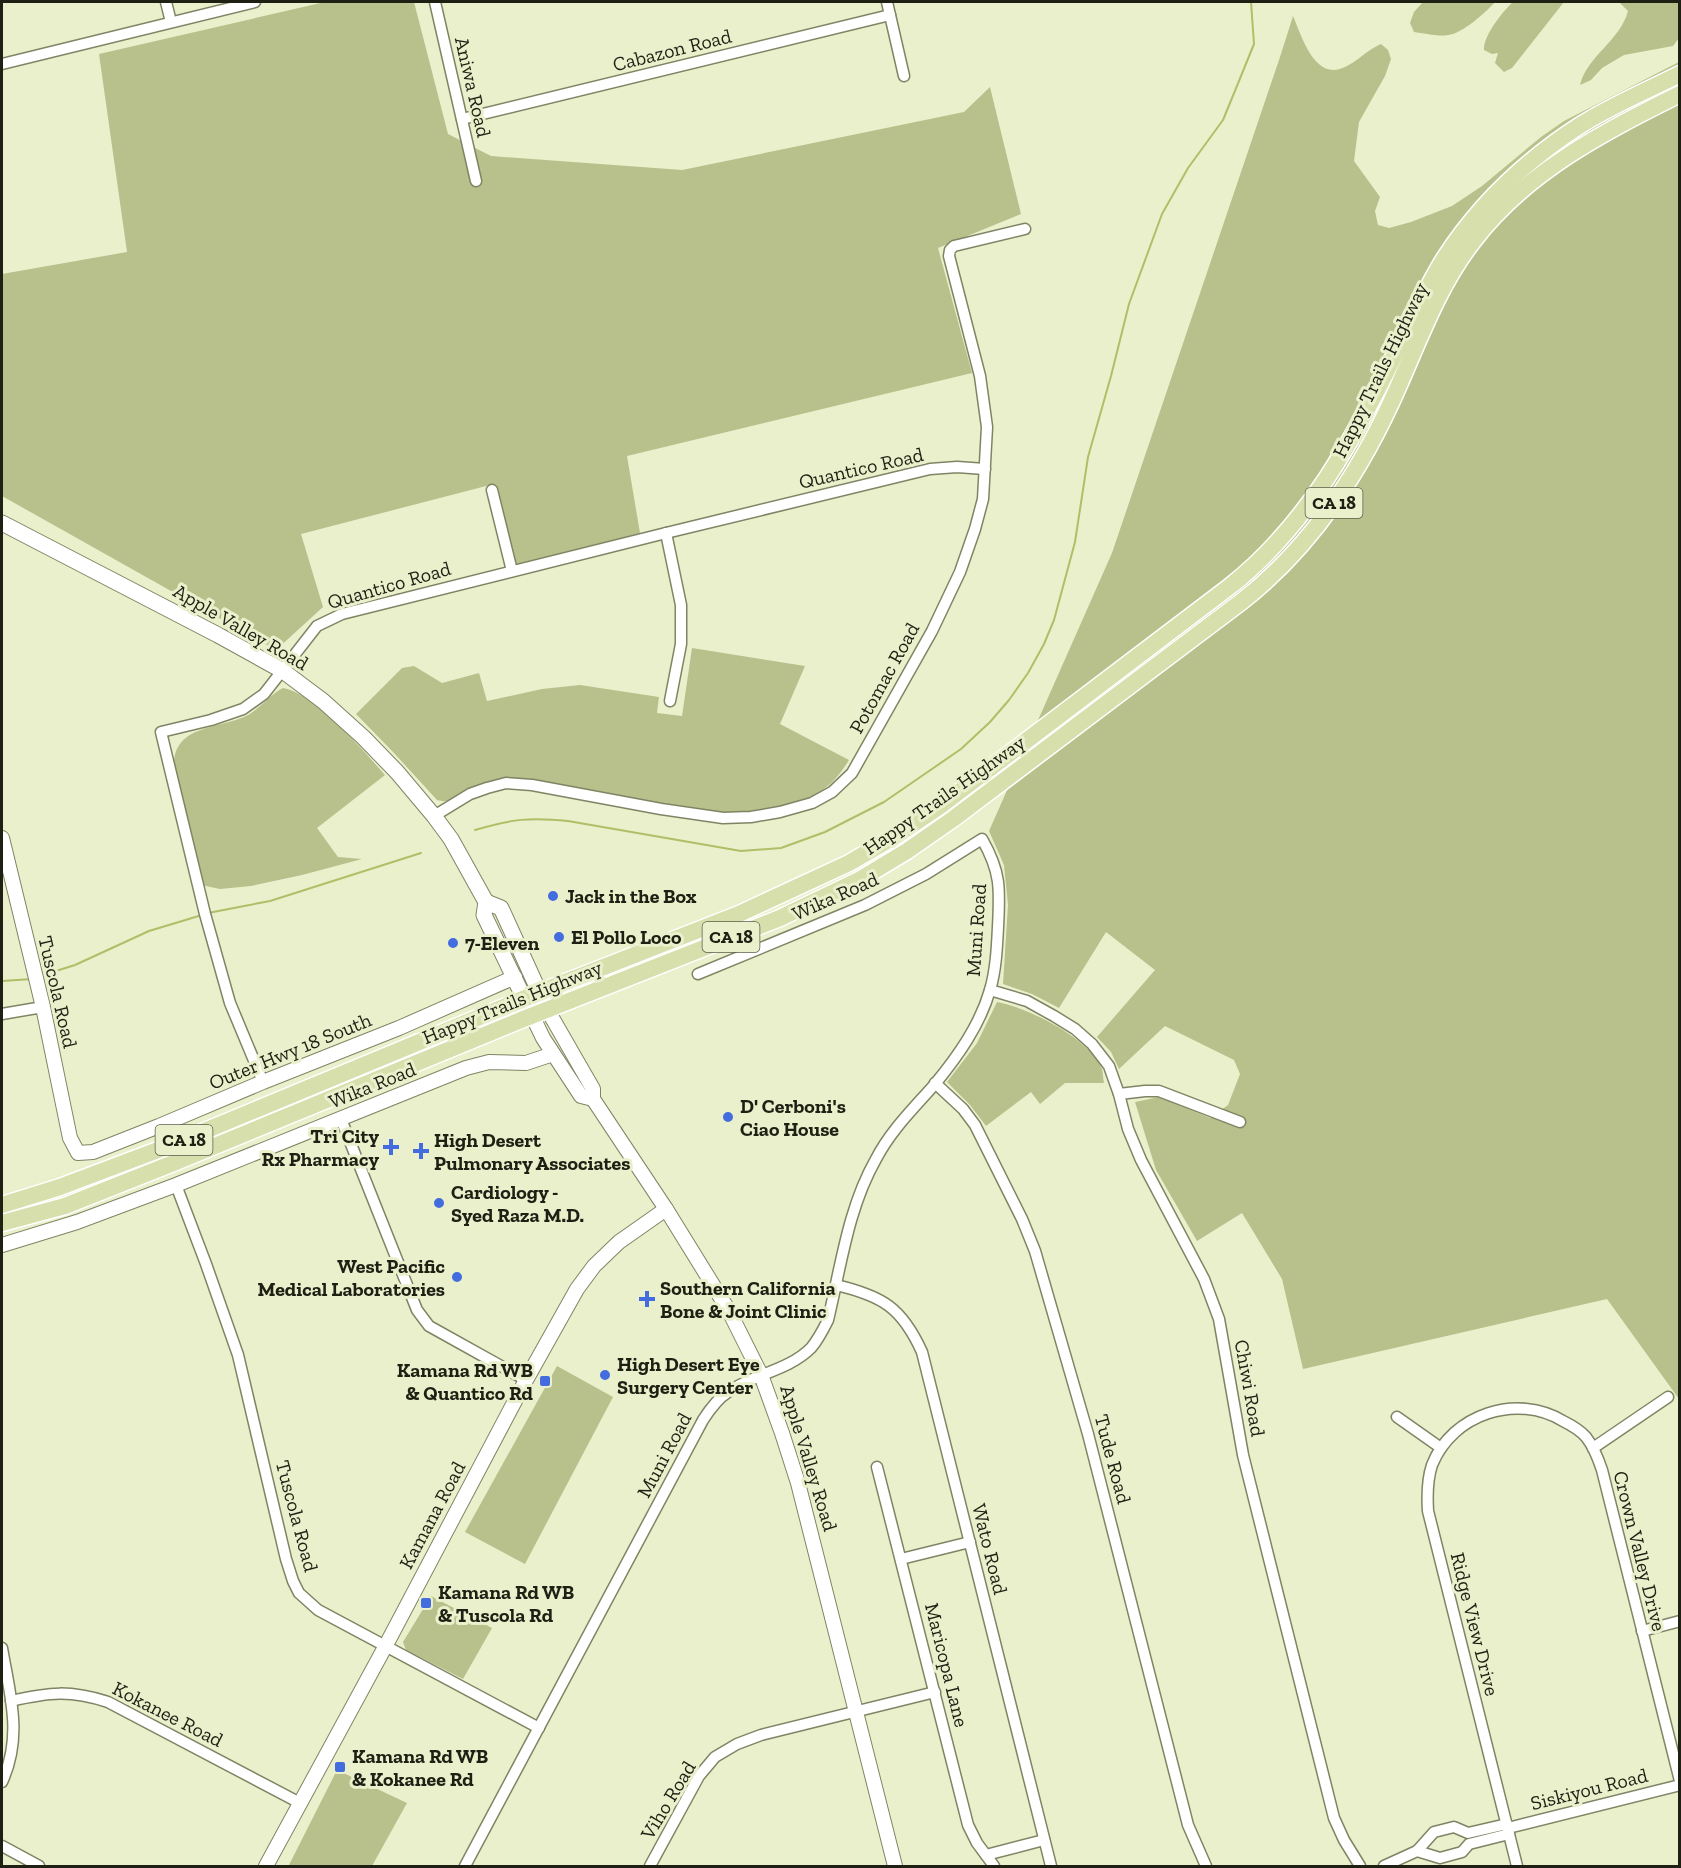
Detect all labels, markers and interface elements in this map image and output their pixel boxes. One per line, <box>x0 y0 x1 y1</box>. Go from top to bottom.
street label: Cabazon Road <box>610 24 734 76</box>
street label: Aniwa Road <box>450 34 496 140</box>
street label: Happy Trails Highway <box>1327 278 1433 461</box>
street label: Quantico Road <box>796 442 926 494</box>
road number: CA 18 <box>1306 488 1362 518</box>
street label: Quantico Road <box>325 556 453 614</box>
street label: Apple Valley Road <box>169 579 313 675</box>
street label: Potomac Road <box>844 619 924 737</box>
street label: Happy Trails Highway <box>859 730 1030 860</box>
street label: Wika Road <box>788 866 882 926</box>
street label: Muni Road <box>961 883 991 977</box>
place label: Jack in the Box <box>565 884 697 908</box>
marker: Jack in the Box <box>546 889 560 903</box>
road number: CA 18 <box>702 922 760 952</box>
place label: El Pollo Loco <box>571 925 682 949</box>
marker: El Pollo Loco <box>552 930 566 944</box>
place label: 7-Eleven <box>465 931 539 955</box>
street label: Tuscola Road <box>33 934 83 1050</box>
marker: 7-Eleven <box>446 936 460 950</box>
street label: Happy Trails Highway <box>419 955 606 1049</box>
street label: Outer Hwy 18 South <box>205 1007 375 1095</box>
street label: Wika Road <box>325 1057 419 1113</box>
place label: D' Cerboni's Ciao House <box>740 1094 846 1141</box>
marker: D' Cerboni's Ciao House <box>721 1110 735 1124</box>
place label: Tri City Rx Pharmacy <box>262 1124 379 1171</box>
road number: CA 18 <box>156 1125 213 1155</box>
place label: High Desert Pulmonary Associates <box>434 1128 630 1175</box>
marker: Tri City Rx Pharmacy <box>384 1140 398 1154</box>
marker: High Desert Pulmonary Associates <box>412 1142 430 1160</box>
place label: Cardiology - Syed Raza M.D. <box>451 1180 584 1227</box>
marker: Cardiology - Syed Raza M.D. <box>432 1196 446 1210</box>
place label: West Pacific Medical Laboratories <box>258 1254 446 1301</box>
marker: West Pacific Medical Laboratories <box>450 1270 464 1284</box>
place label: Southern California Bone & Joint Clinic <box>660 1276 836 1323</box>
marker: Southern California Bone & Joint Clinic <box>638 1290 656 1308</box>
street label: Chiwi Road <box>1230 1338 1270 1438</box>
place label: High Desert Eye Surgery Center <box>617 1352 760 1399</box>
place label: Kamana Rd WB & Quantico Rd <box>397 1358 534 1405</box>
marker: High Desert Eye Surgery Center <box>598 1368 612 1382</box>
marker: Kamana Rd WB & Quantico Rd <box>538 1374 552 1388</box>
street label: Apple Valley Road <box>775 1382 843 1534</box>
street label: Muni Road <box>632 1408 696 1502</box>
street label: Tude Road <box>1090 1412 1136 1506</box>
street label: Kamana Road <box>394 1457 470 1573</box>
street label: Tuscola Road <box>271 1458 323 1574</box>
street label: Crown Valley Drive <box>1608 1468 1672 1634</box>
street label: Wato Road <box>967 1501 1013 1597</box>
street label: Ridge View Drive <box>1446 1550 1504 1698</box>
place label: Kamana Rd WB & Tuscola Rd <box>438 1580 574 1627</box>
marker: Kamana Rd WB & Tuscola Rd <box>419 1596 433 1610</box>
street label: Maricopa Lane <box>920 1600 974 1730</box>
street label: Kokanee Road <box>109 1676 227 1752</box>
place label: Kamana Rd WB & Kokanee Rd <box>352 1744 488 1791</box>
street label: Viho Road <box>635 1756 701 1844</box>
marker: Kamana Rd WB & Kokanee Rd <box>333 1760 347 1774</box>
street label: Siskiyou Road <box>1528 1763 1650 1815</box>

